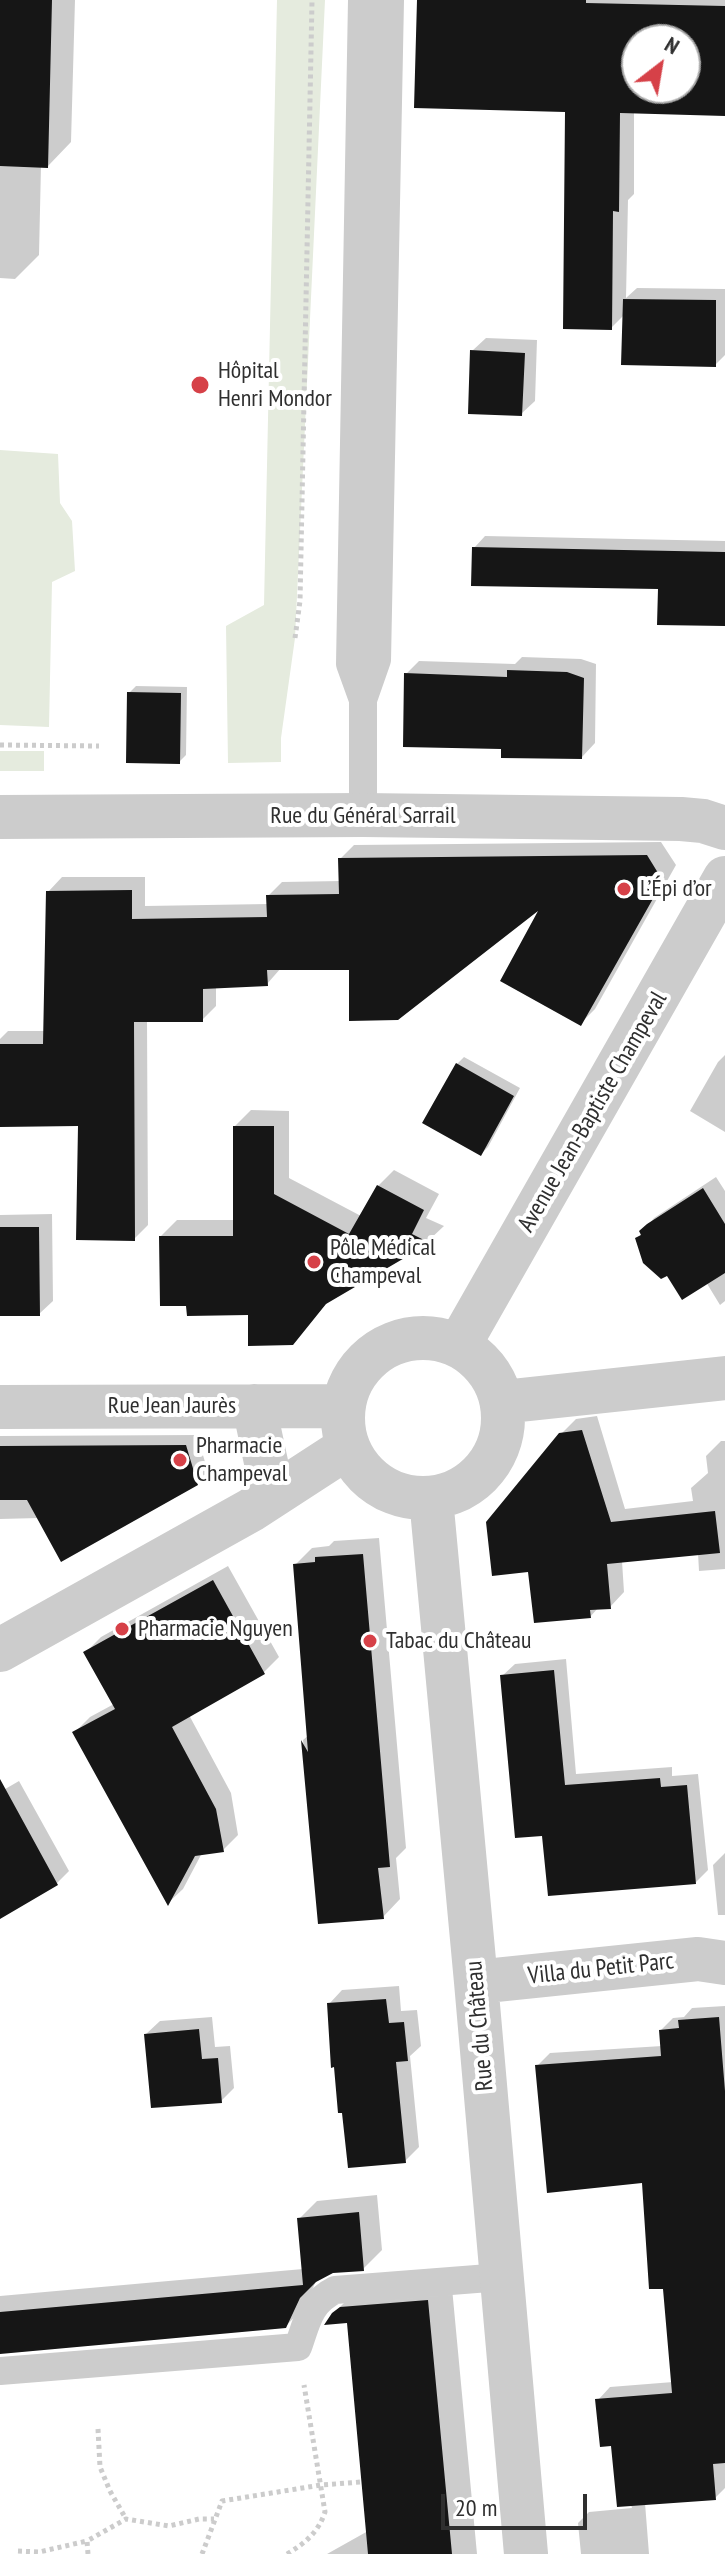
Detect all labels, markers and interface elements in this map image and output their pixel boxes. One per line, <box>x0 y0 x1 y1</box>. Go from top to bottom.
north arrow <box>621 24 701 104</box>
text: N <box>660 30 685 60</box>
place label: Hôpital Henri Mondor <box>218 357 332 413</box>
marker: Hôpital Henri Mondor <box>189 374 211 396</box>
street label: Rue du Général Sarrail <box>270 802 456 830</box>
place label: L’Épi d’or <box>640 875 712 903</box>
marker: L’Épi d’or <box>615 880 633 898</box>
street label: Avenue Jean-Baptiste Champeval <box>512 987 674 1237</box>
place label: Pôle Médical Champeval <box>330 1234 436 1290</box>
marker: Pôle Médical Champeval <box>305 1253 323 1271</box>
street label: Rue Jean Jaurès <box>108 1392 236 1420</box>
place label: Pharmacie Champeval <box>196 1432 287 1488</box>
marker: Pharmacie Champeval <box>171 1451 189 1469</box>
place label: Pharmacie Nguyen <box>138 1615 293 1643</box>
marker: Pharmacie Nguyen <box>113 1620 131 1638</box>
place label: Tabac du Château <box>386 1627 531 1655</box>
marker: Tabac du Château <box>361 1632 379 1650</box>
street label: Villa du Petit Parc <box>527 1947 675 1991</box>
street label: Rue du Château <box>460 1960 500 2092</box>
scale bar <box>445 2478 591 2528</box>
text: 20 m <box>455 2492 497 2523</box>

